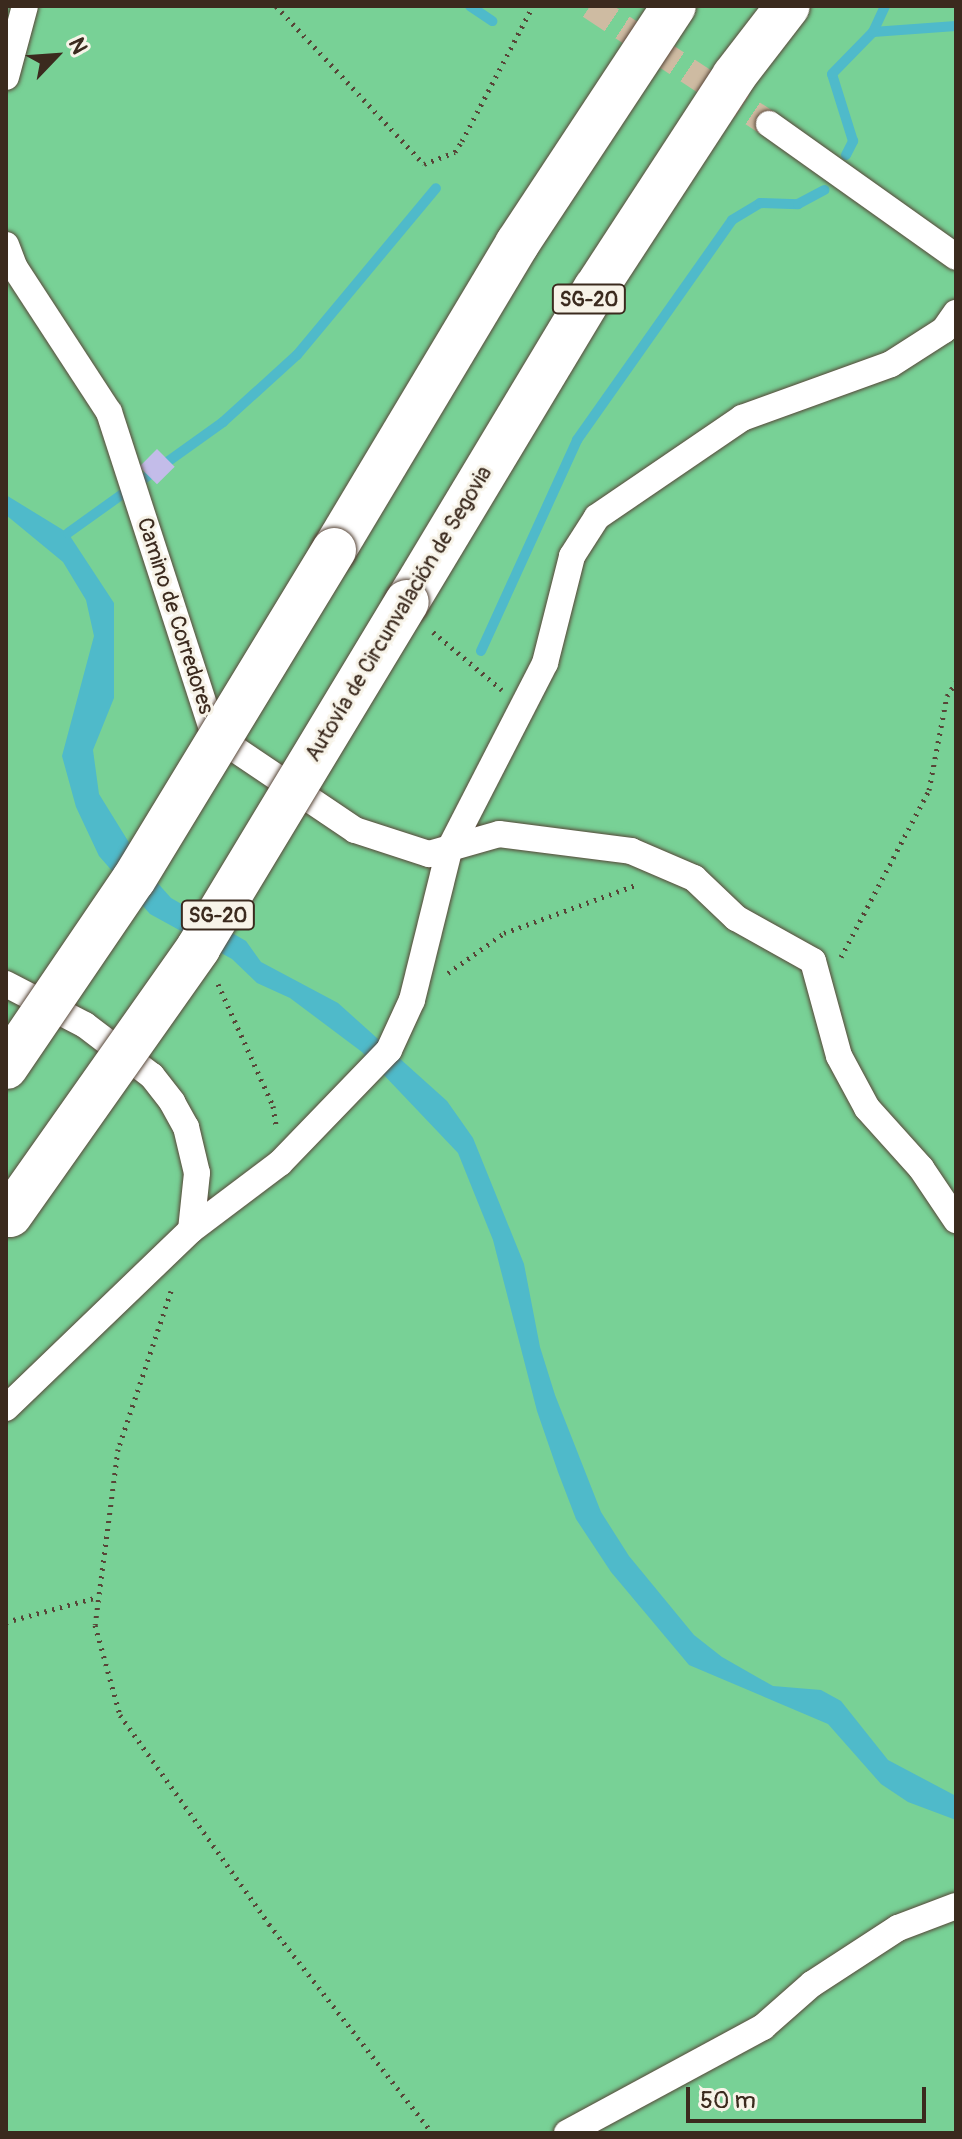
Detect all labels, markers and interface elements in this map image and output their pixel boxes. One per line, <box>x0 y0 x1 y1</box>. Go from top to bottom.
north arrow <box>16 16 96 96</box>
text: N <box>62 33 94 59</box>
road number: SG-20 <box>551 283 627 315</box>
street label: Autovía de Circunvalación de Segovia <box>300 461 498 767</box>
street label: Camino de Corredores <box>131 514 219 718</box>
road number: SG-20 <box>180 899 256 931</box>
scale bar <box>690 2071 930 2121</box>
text: 50 m <box>700 2086 756 2115</box>

